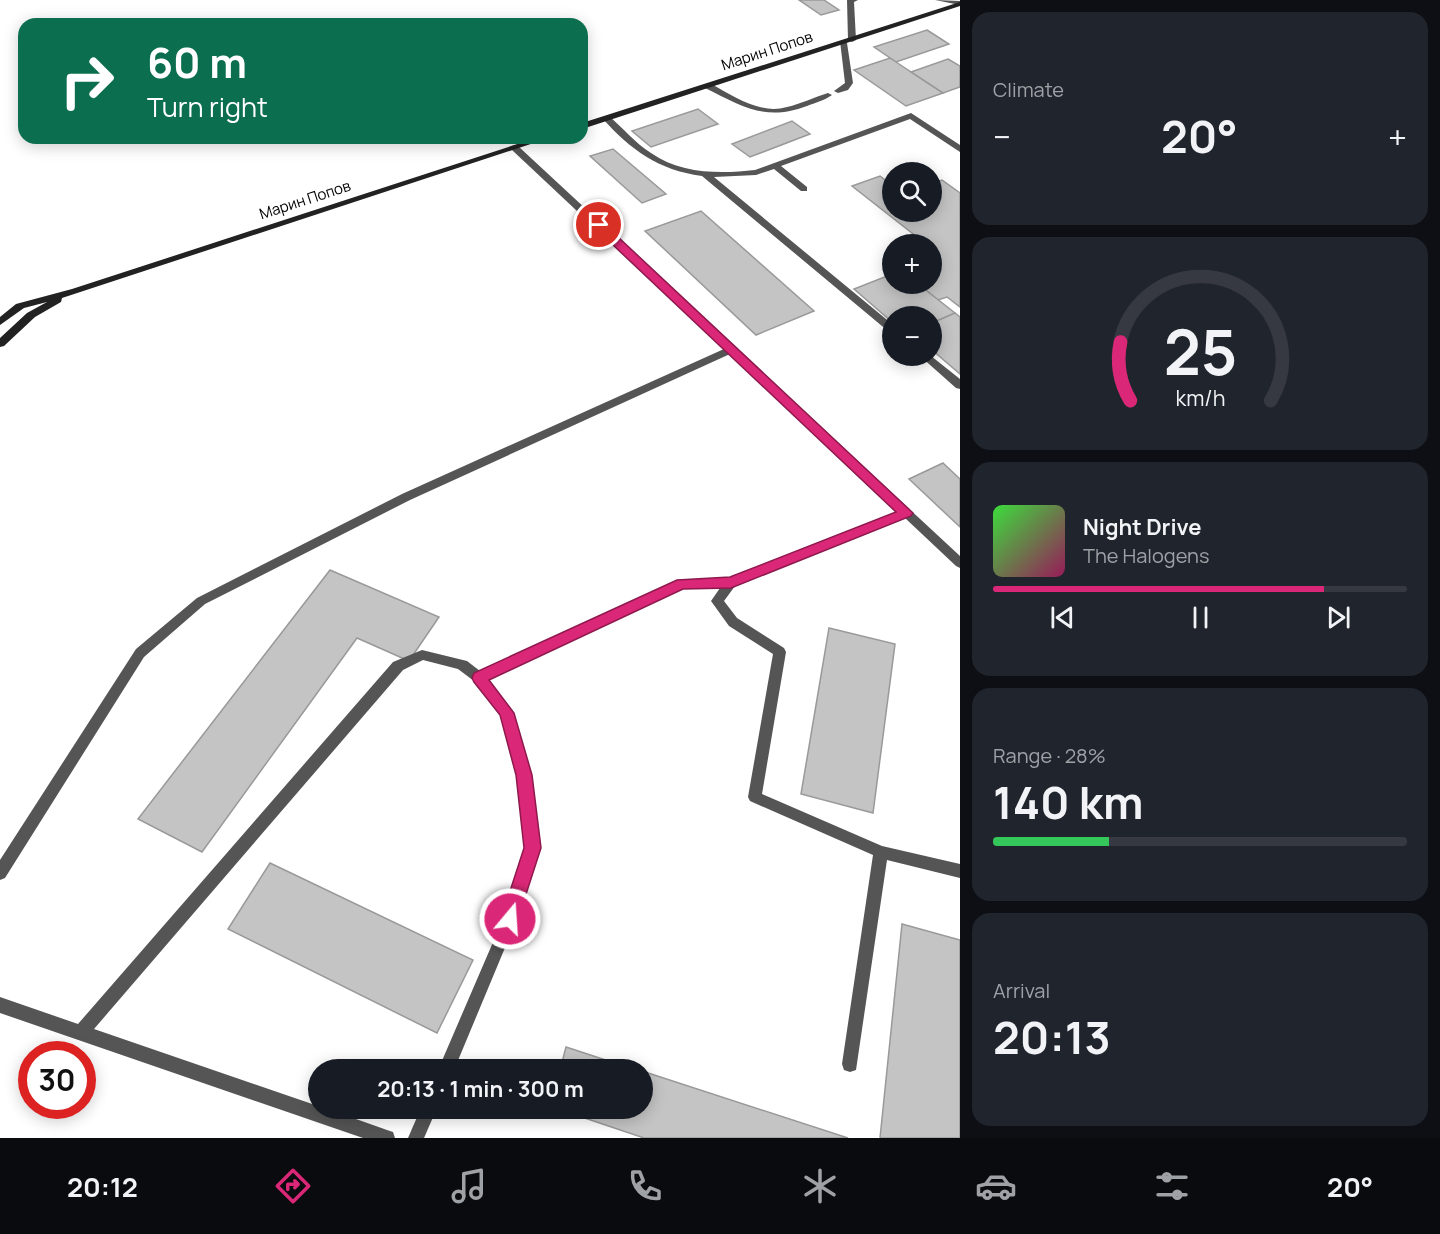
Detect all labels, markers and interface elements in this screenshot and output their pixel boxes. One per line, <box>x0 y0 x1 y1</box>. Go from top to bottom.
street label: Марин Попов <box>718 26 815 75</box>
text: 60 m <box>147 33 247 91</box>
icon: right <box>48 42 126 120</box>
text: Climate <box>993 76 1064 103</box>
text: Turn right <box>147 88 268 125</box>
text: 20° <box>1161 105 1238 167</box>
text: − <box>993 114 1011 159</box>
text: + <box>1388 114 1407 159</box>
map controls <box>882 162 942 366</box>
button: search <box>882 162 942 222</box>
street label: Марин Попов <box>256 175 353 224</box>
pin <box>573 199 624 250</box>
icon: arrive <box>582 208 615 241</box>
button: + <box>882 234 942 294</box>
button: − <box>882 306 942 366</box>
text: 25 <box>1163 308 1237 394</box>
text: km/h <box>1175 383 1225 412</box>
text: Night Drive <box>1083 512 1202 542</box>
text: The Halogens <box>1083 542 1209 569</box>
icon: previous <box>1046 601 1079 634</box>
icon: pause <box>1184 601 1217 634</box>
icon: next <box>1322 601 1355 634</box>
text: Range · 28% <box>993 742 1106 769</box>
text: 140 km <box>993 771 1143 833</box>
position arrow <box>478 887 542 951</box>
text: Arrival <box>993 977 1050 1004</box>
text: 20:13 <box>993 1006 1111 1068</box>
speed limit sign: 30 <box>18 1041 96 1119</box>
text: 20:13 · 1 min · 300 m <box>377 1074 584 1104</box>
icon: directions <box>272 1165 314 1207</box>
icon: music <box>448 1165 490 1207</box>
icon: phone <box>624 1165 666 1207</box>
icon: climate <box>799 1165 841 1207</box>
icon: car <box>975 1165 1017 1207</box>
icon: filters <box>1151 1165 1193 1207</box>
text: 20:12 <box>67 1168 138 1205</box>
text: 20° <box>1327 1168 1373 1205</box>

